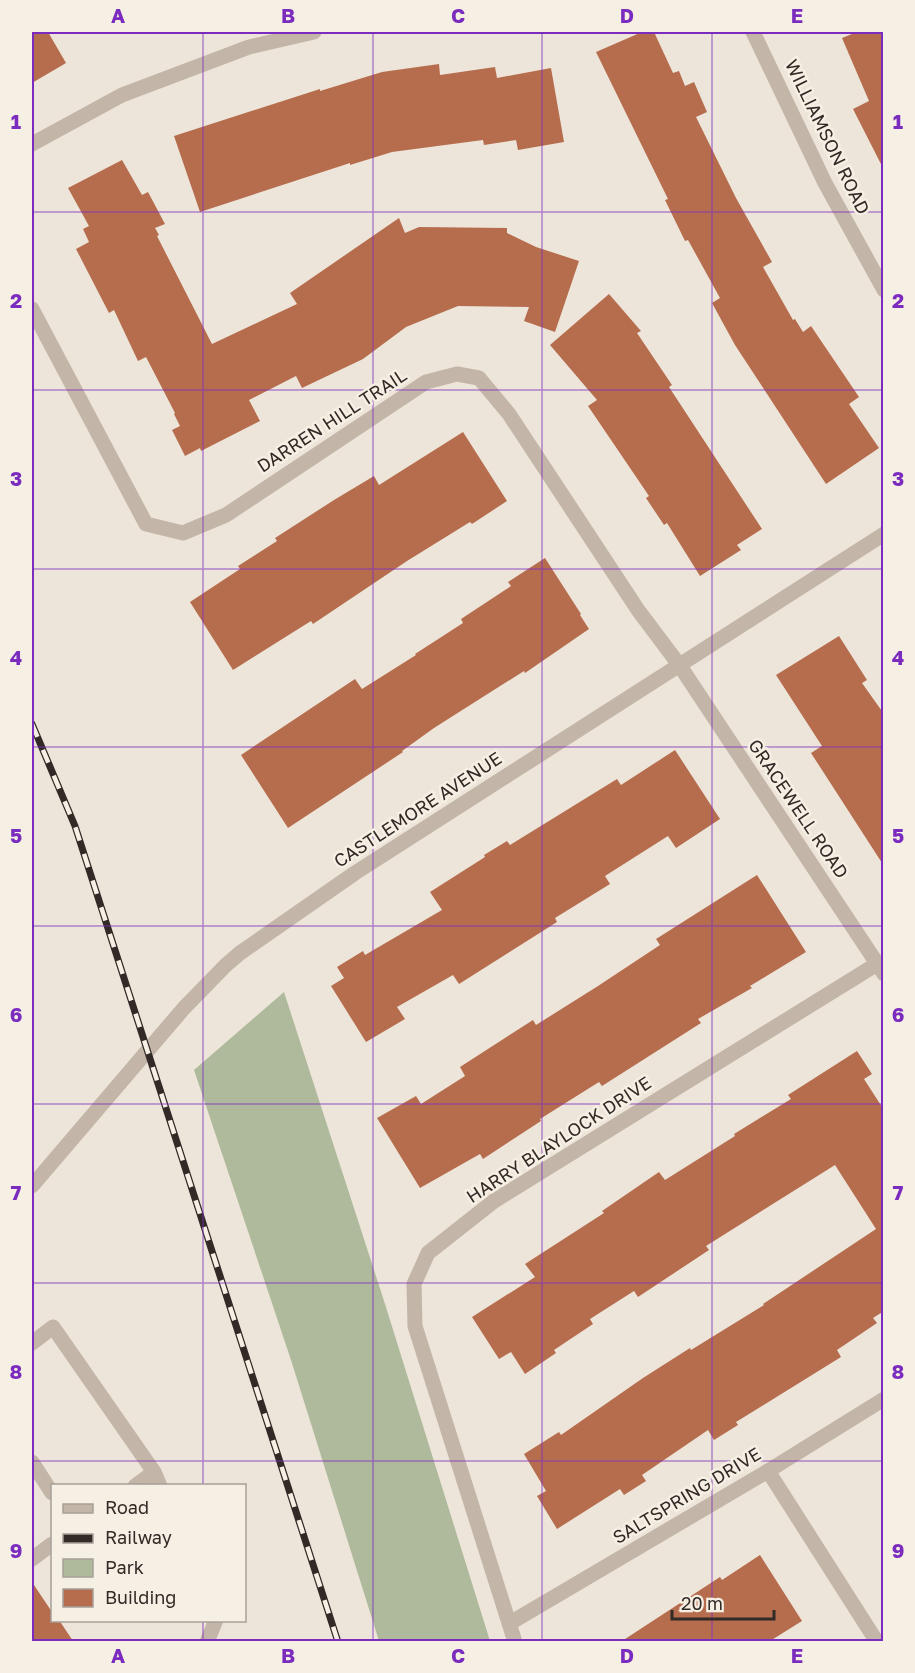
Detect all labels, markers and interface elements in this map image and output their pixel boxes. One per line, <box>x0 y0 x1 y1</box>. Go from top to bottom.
text: A <box>111 3 125 27</box>
text: B <box>281 3 295 27</box>
text: C <box>451 3 465 27</box>
text: D <box>620 3 634 27</box>
text: E <box>791 3 803 27</box>
street label: WILLIAMSON ROAD <box>781 56 875 218</box>
text: 1 <box>11 109 21 133</box>
text: 1 <box>893 109 903 133</box>
text: 2 <box>10 288 22 312</box>
text: 2 <box>892 288 904 312</box>
street label: DARREN HILL TRAIL <box>253 364 410 477</box>
text: 3 <box>10 466 22 490</box>
text: 3 <box>892 466 904 490</box>
text: 4 <box>10 645 22 669</box>
text: 4 <box>892 645 904 669</box>
street label: GRACEWELL ROAD <box>744 735 854 882</box>
street label: CASTLEMORE AVENUE <box>330 747 505 872</box>
text: 5 <box>10 823 22 847</box>
text: 5 <box>892 823 904 847</box>
text: 6 <box>10 1002 22 1026</box>
text: 6 <box>892 1002 904 1026</box>
street label: HARRY BLAYLOCK DRIVE <box>462 1071 655 1207</box>
text: 7 <box>11 1180 22 1204</box>
text: 7 <box>893 1180 904 1204</box>
text: 8 <box>10 1359 22 1383</box>
text: 8 <box>892 1359 904 1383</box>
street label: SALTSPRING DRIVE <box>608 1442 765 1548</box>
legend <box>51 1484 246 1622</box>
text: Road <box>105 1496 149 1518</box>
text: Railway <box>105 1526 172 1548</box>
text: 9 <box>10 1538 22 1562</box>
text: 9 <box>892 1538 904 1562</box>
text: Park <box>105 1556 144 1578</box>
scale bar <box>672 1583 774 1621</box>
text: Building <box>105 1586 176 1608</box>
text: 20 m <box>681 1592 723 1614</box>
text: A <box>111 1643 125 1667</box>
text: B <box>281 1643 295 1667</box>
text: C <box>451 1643 465 1667</box>
text: D <box>620 1643 634 1667</box>
text: E <box>791 1643 803 1667</box>

